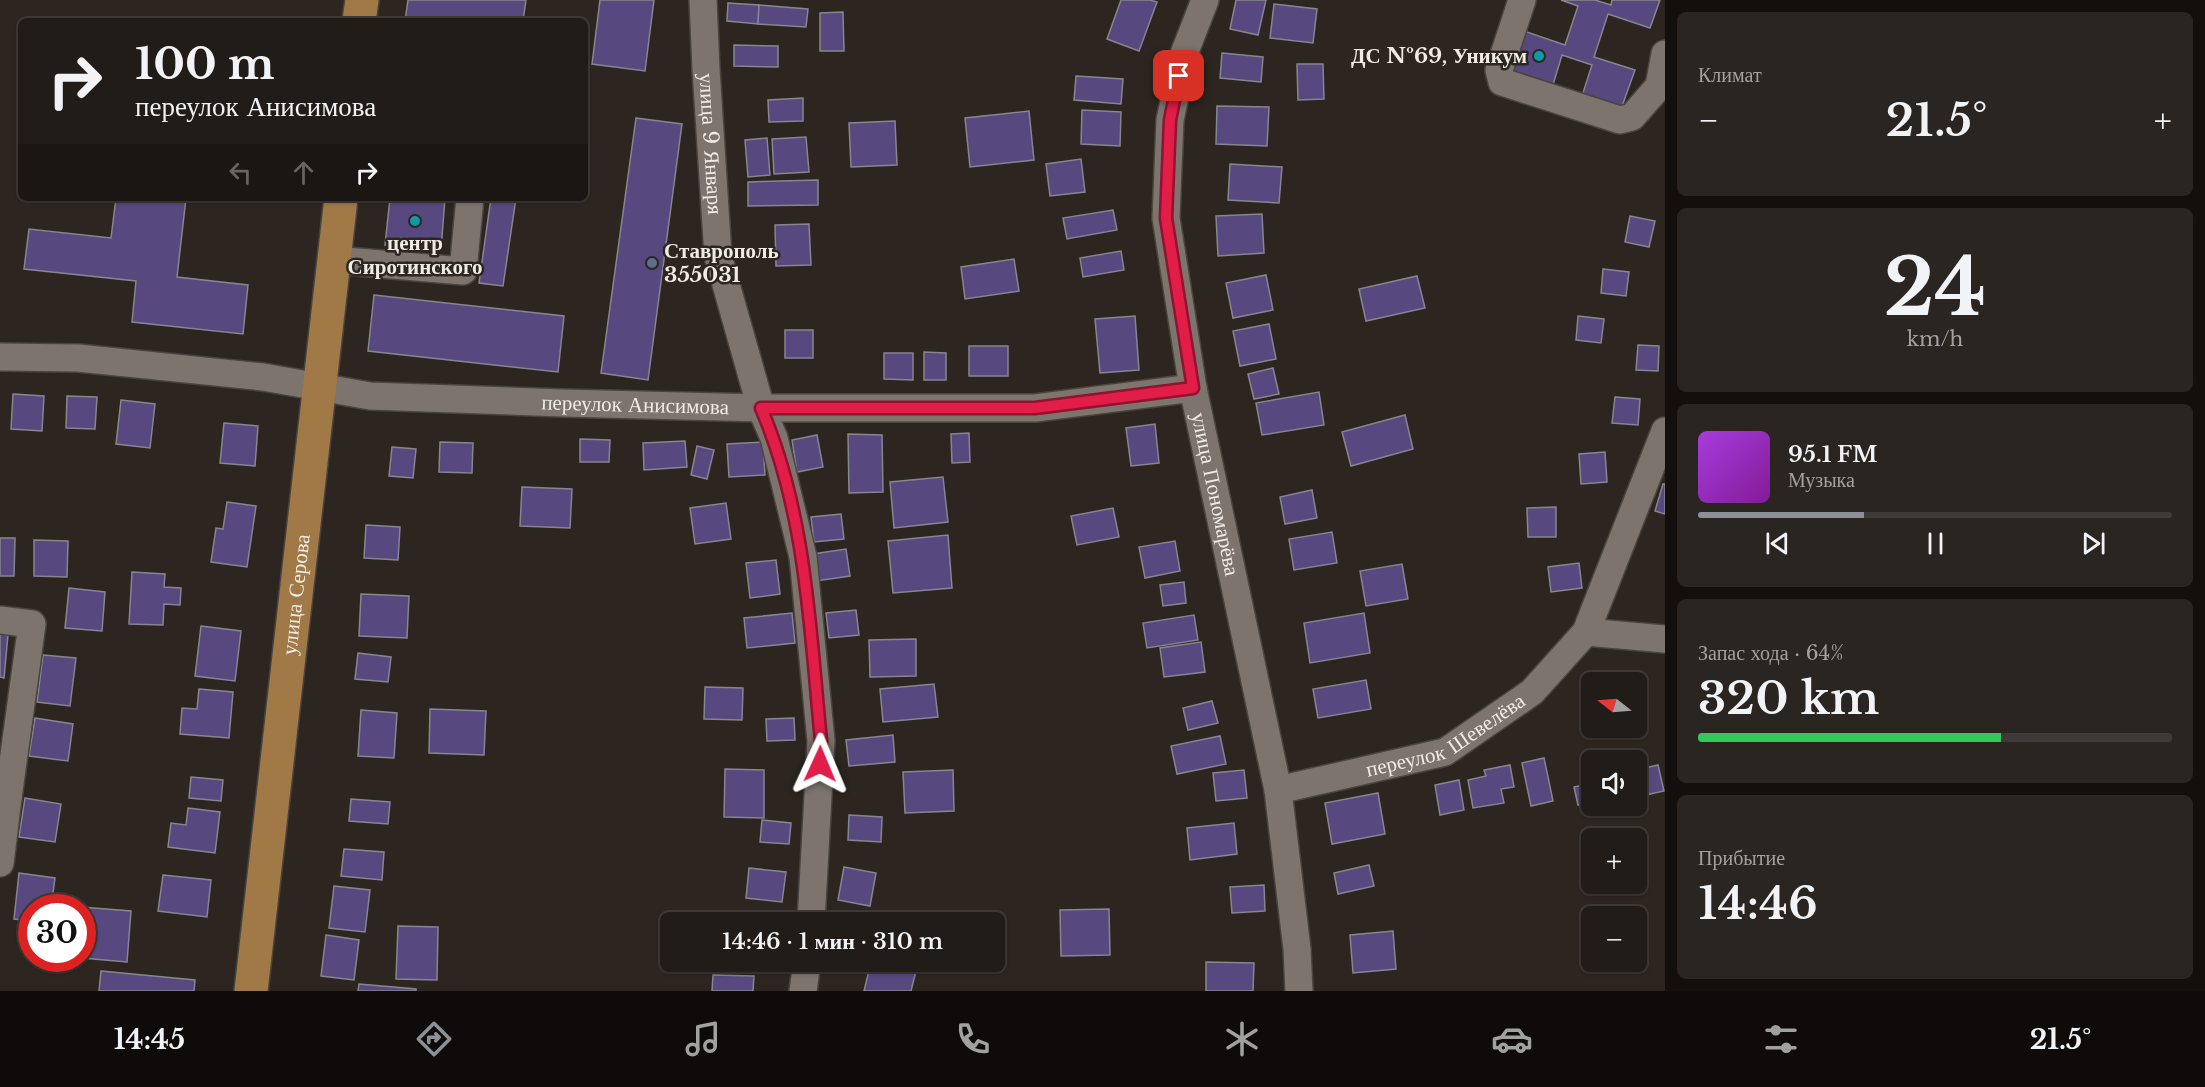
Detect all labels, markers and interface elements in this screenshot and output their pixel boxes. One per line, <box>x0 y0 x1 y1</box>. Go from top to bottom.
text: 100 m <box>135 38 274 90</box>
icon: right <box>36 42 114 120</box>
place label: ДС №69, Уникум <box>1351 43 1527 69</box>
marker: ДС №69, Уникум <box>1532 49 1546 63</box>
pin <box>1153 50 1204 101</box>
icon: arrive <box>1162 59 1195 92</box>
text: Климат <box>1698 63 1762 87</box>
street label: улица 9 Января <box>693 72 728 216</box>
text: переулок Анисимова <box>135 90 376 123</box>
text: 21.5° <box>1885 92 1987 148</box>
text: − <box>1698 100 1719 141</box>
text: + <box>2154 100 2172 141</box>
icon: left <box>224 156 257 189</box>
icon: ahead <box>287 156 320 189</box>
icon: right <box>350 156 383 189</box>
marker: центр Сиротинского <box>408 214 422 228</box>
place label: центр Сиротинского <box>348 230 482 280</box>
place label: Ставрополь 355031 <box>664 238 779 288</box>
text: 24 <box>1884 239 1986 336</box>
marker: Ставрополь 355031 <box>645 256 659 270</box>
text: km/h <box>1907 327 1963 351</box>
street label: переулок Анисимова <box>541 389 730 420</box>
street label: улица Пономарёва <box>1186 410 1245 579</box>
text: 95.1 FM <box>1788 441 1877 468</box>
text: Музыка <box>1788 468 1855 492</box>
icon: previous <box>1761 527 1794 560</box>
icon: pause <box>1919 527 1952 560</box>
icon: next <box>2077 527 2110 560</box>
street label: улица Серова <box>276 532 316 656</box>
text: Запас хода · 64% <box>1698 641 1844 665</box>
text: 320 km <box>1698 670 1879 726</box>
north arrow <box>1581 672 1647 738</box>
map controls <box>1581 672 1647 972</box>
street label: переулок Шевелёва <box>1363 687 1531 783</box>
position arrow <box>788 732 852 796</box>
button: sound <box>1581 750 1647 816</box>
button: + <box>1581 828 1647 894</box>
text: Прибытие <box>1698 846 1785 870</box>
text: 14:46 <box>1698 875 1818 931</box>
speed limit sign: 30 <box>18 894 96 972</box>
button: − <box>1581 906 1647 972</box>
text: 14:46 · 1 мин · 310 m <box>722 928 943 955</box>
icon: directions <box>413 1018 455 1060</box>
icon: music <box>682 1018 724 1060</box>
icon: phone <box>952 1018 994 1060</box>
icon: climate <box>1221 1018 1263 1060</box>
icon: car <box>1491 1018 1533 1060</box>
icon: filters <box>1760 1018 1802 1060</box>
text: 14:45 <box>114 1023 185 1056</box>
text: 21.5° <box>2030 1023 2091 1056</box>

